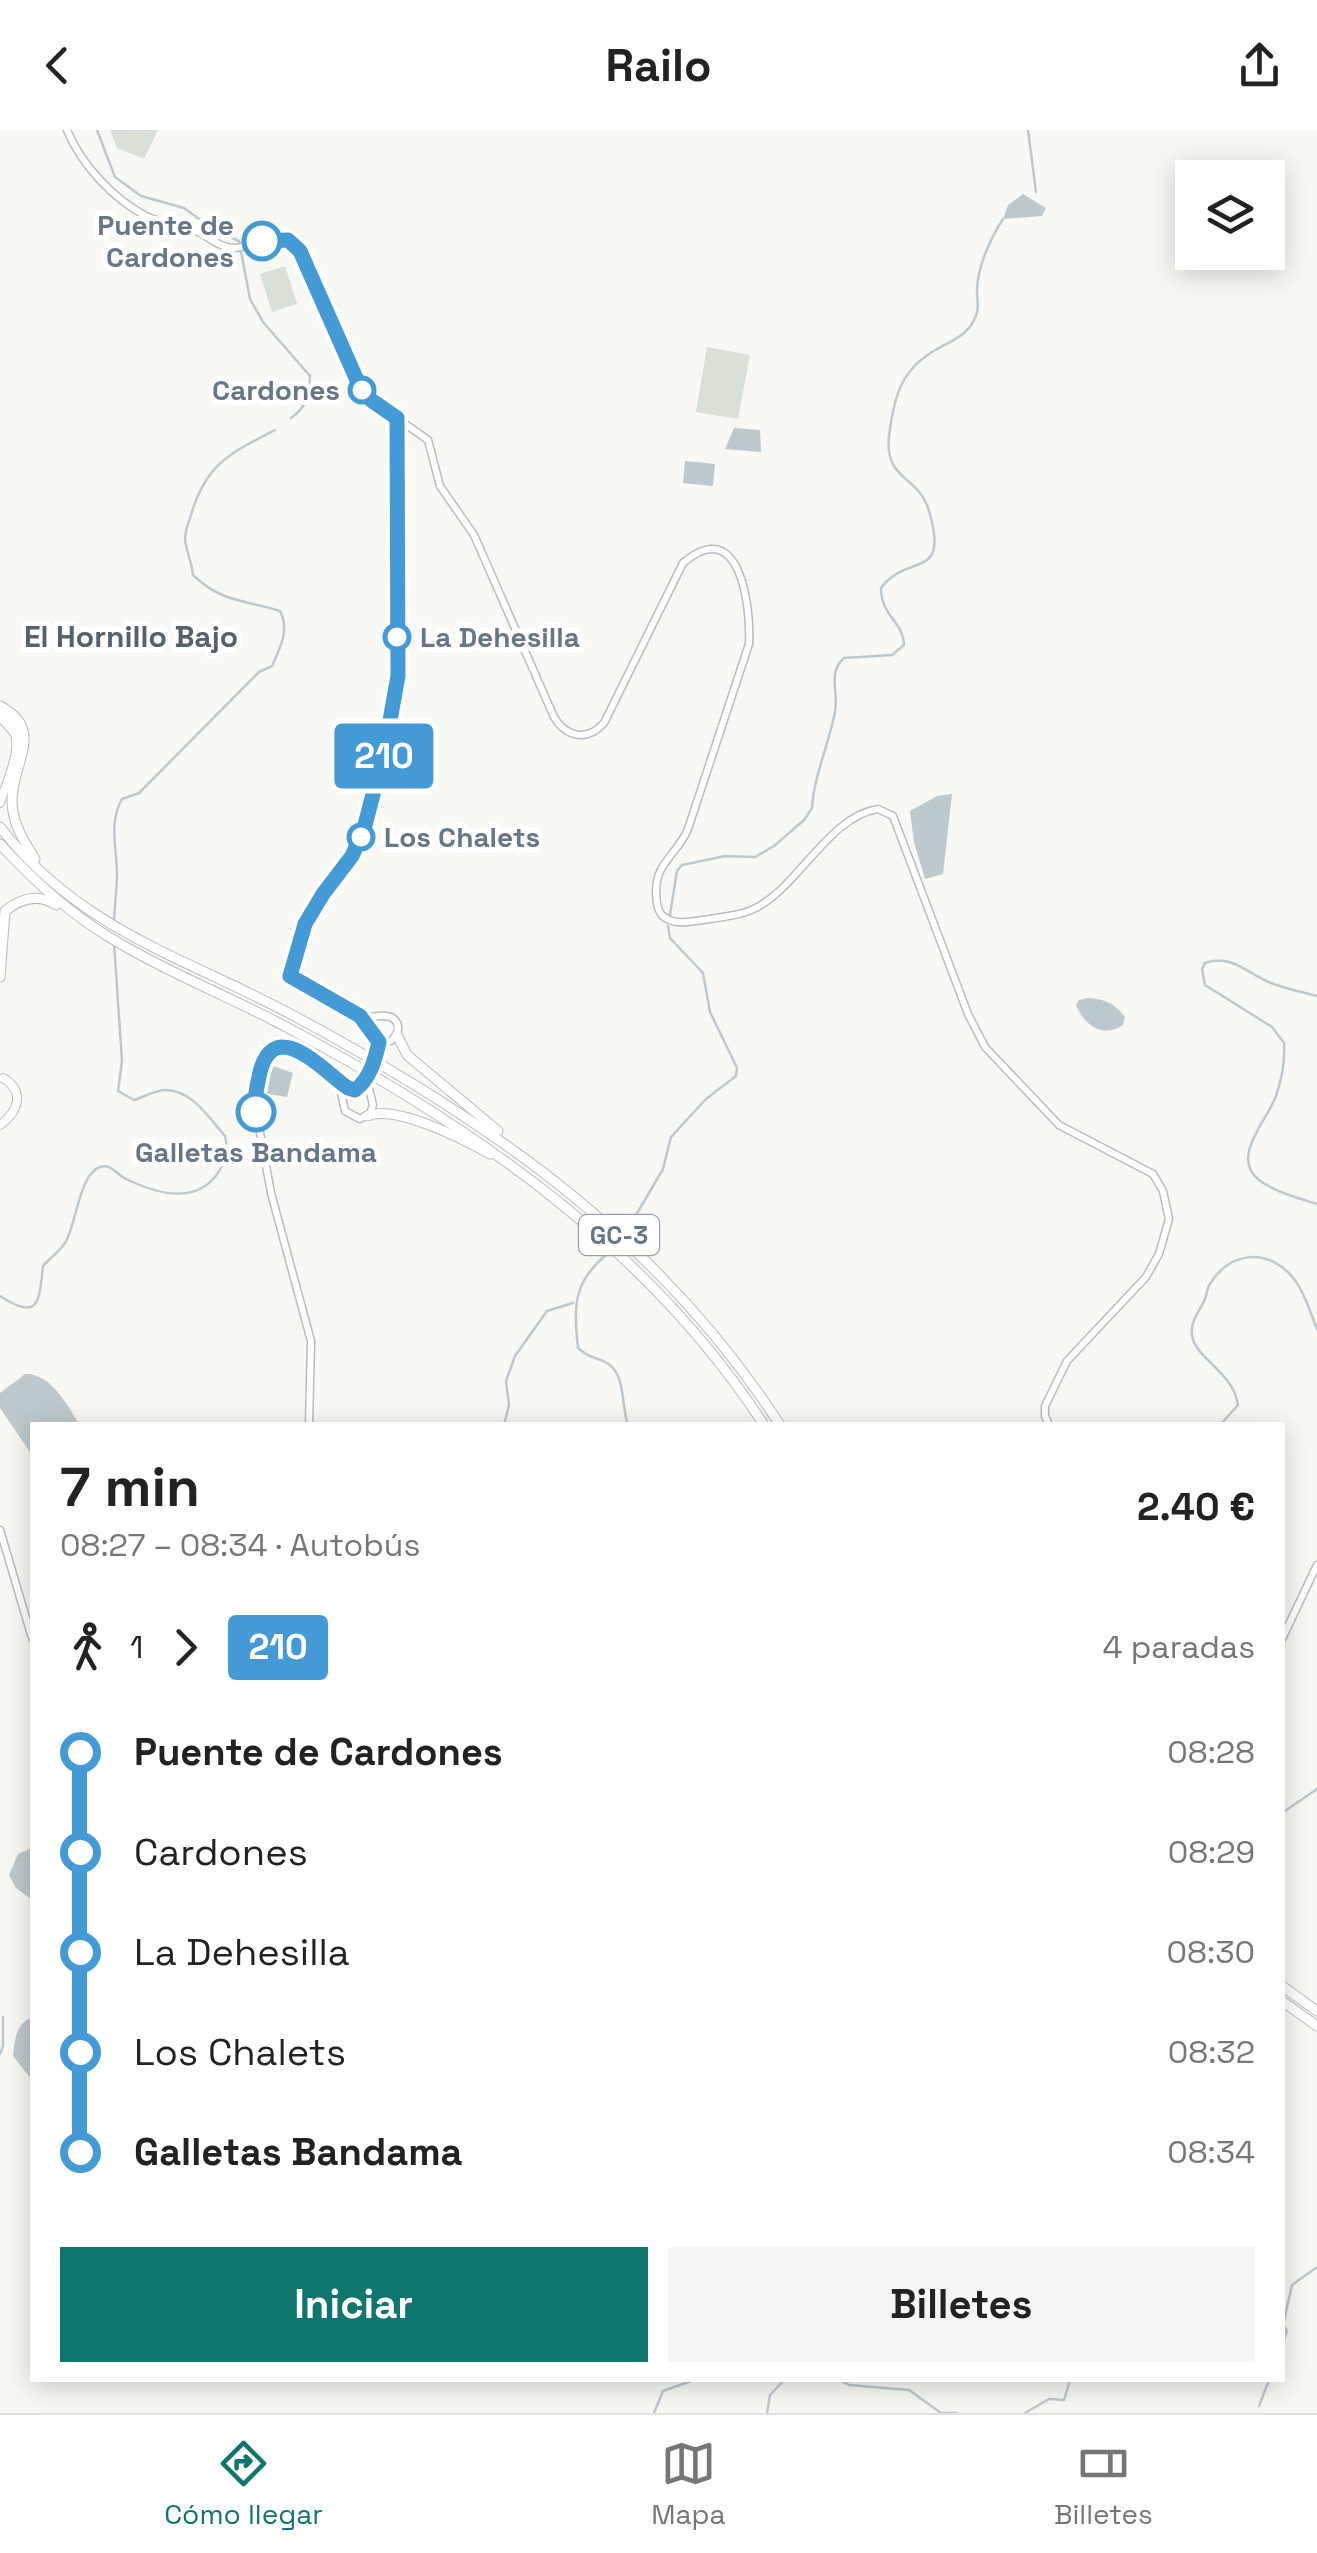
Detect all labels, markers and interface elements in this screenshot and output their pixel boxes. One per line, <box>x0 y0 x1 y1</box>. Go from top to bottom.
text: Railo <box>606 37 711 94</box>
icon: back <box>30 38 85 93</box>
icon: share <box>1232 38 1287 93</box>
map controls <box>1175 160 1285 270</box>
button: layers <box>1175 160 1285 270</box>
place label: Puente de Cardones <box>97 207 234 275</box>
marker: Puente de Cardones <box>243 222 281 260</box>
place label: Cardones <box>212 372 340 408</box>
marker: Cardones <box>349 377 375 403</box>
district label: El Hornillo Bajo <box>24 617 238 656</box>
place label: La Dehesilla <box>420 619 580 655</box>
marker: La Dehesilla <box>384 624 410 650</box>
line badge: 210 <box>326 724 442 788</box>
text: 210 <box>354 734 414 778</box>
place label: Los Chalets <box>384 819 540 855</box>
marker: Los Chalets <box>348 824 374 850</box>
marker: Galletas Bandama <box>237 1093 275 1131</box>
place label: Galletas Bandama <box>135 1134 377 1170</box>
road number: GC-3 <box>579 1215 659 1255</box>
text: 7 min <box>60 1452 200 1522</box>
text: 2.40 € <box>1137 1483 1255 1531</box>
text: 08:27 – 08:34 · Autobús <box>60 1525 420 1565</box>
icon: walk <box>60 1620 115 1675</box>
icon: forward <box>158 1620 213 1675</box>
text: 210 <box>248 1625 308 1669</box>
text: 1 <box>130 1627 143 1667</box>
text: 4 paradas <box>1103 1627 1255 1667</box>
text: Puente de Cardones <box>134 1728 503 1776</box>
text: 08:28 <box>1167 1732 1255 1772</box>
text: Cardones <box>134 1828 308 1876</box>
text: 08:29 <box>1168 1832 1255 1872</box>
text: La Dehesilla <box>134 1928 350 1976</box>
text: 08:30 <box>1167 1932 1255 1972</box>
text: Los Chalets <box>134 2028 346 2076</box>
text: 08:32 <box>1168 2032 1255 2072</box>
text: Galletas Bandama <box>134 2128 463 2176</box>
text: 08:34 <box>1167 2132 1255 2172</box>
button: Iniciar <box>60 2247 648 2362</box>
button: Billetes <box>668 2247 1255 2362</box>
tab: Cómo llegar <box>164 2436 323 2532</box>
tab: Mapa <box>651 2436 726 2532</box>
tab: Billetes <box>1054 2436 1153 2532</box>

